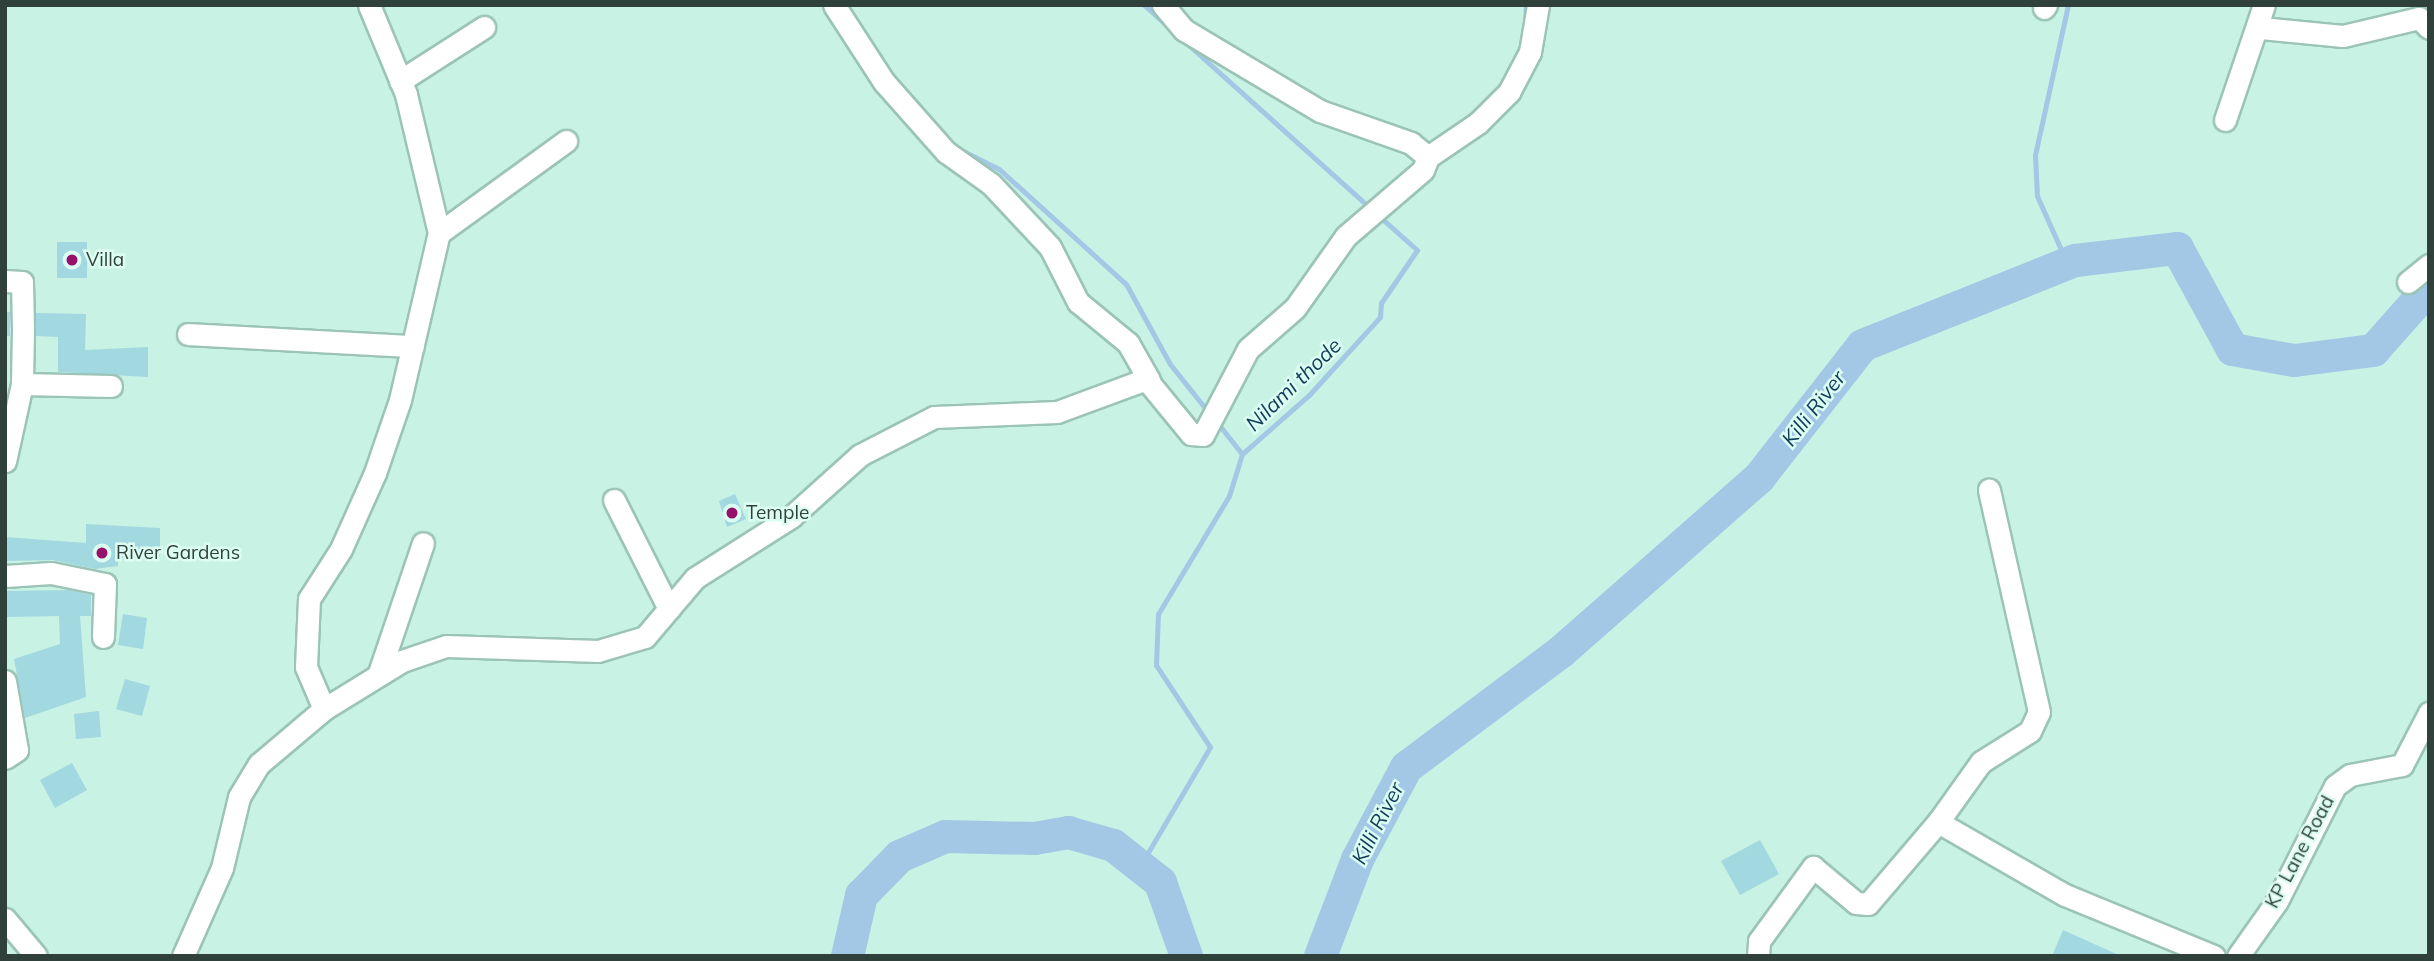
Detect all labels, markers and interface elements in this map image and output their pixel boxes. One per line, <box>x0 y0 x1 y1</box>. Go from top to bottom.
place label: Villa <box>86 249 124 271</box>
marker: Villa <box>64 252 80 268</box>
water label: Nilami thode <box>1240 332 1346 436</box>
water label: Killi River <box>1776 365 1850 451</box>
place label: Temple <box>746 502 809 524</box>
marker: Temple <box>724 505 740 521</box>
place label: River Gardens <box>116 542 240 564</box>
marker: River Gardens <box>94 545 110 561</box>
water label: Killi River <box>1346 778 1408 868</box>
street label: KP Lane Road <box>2261 792 2339 912</box>

